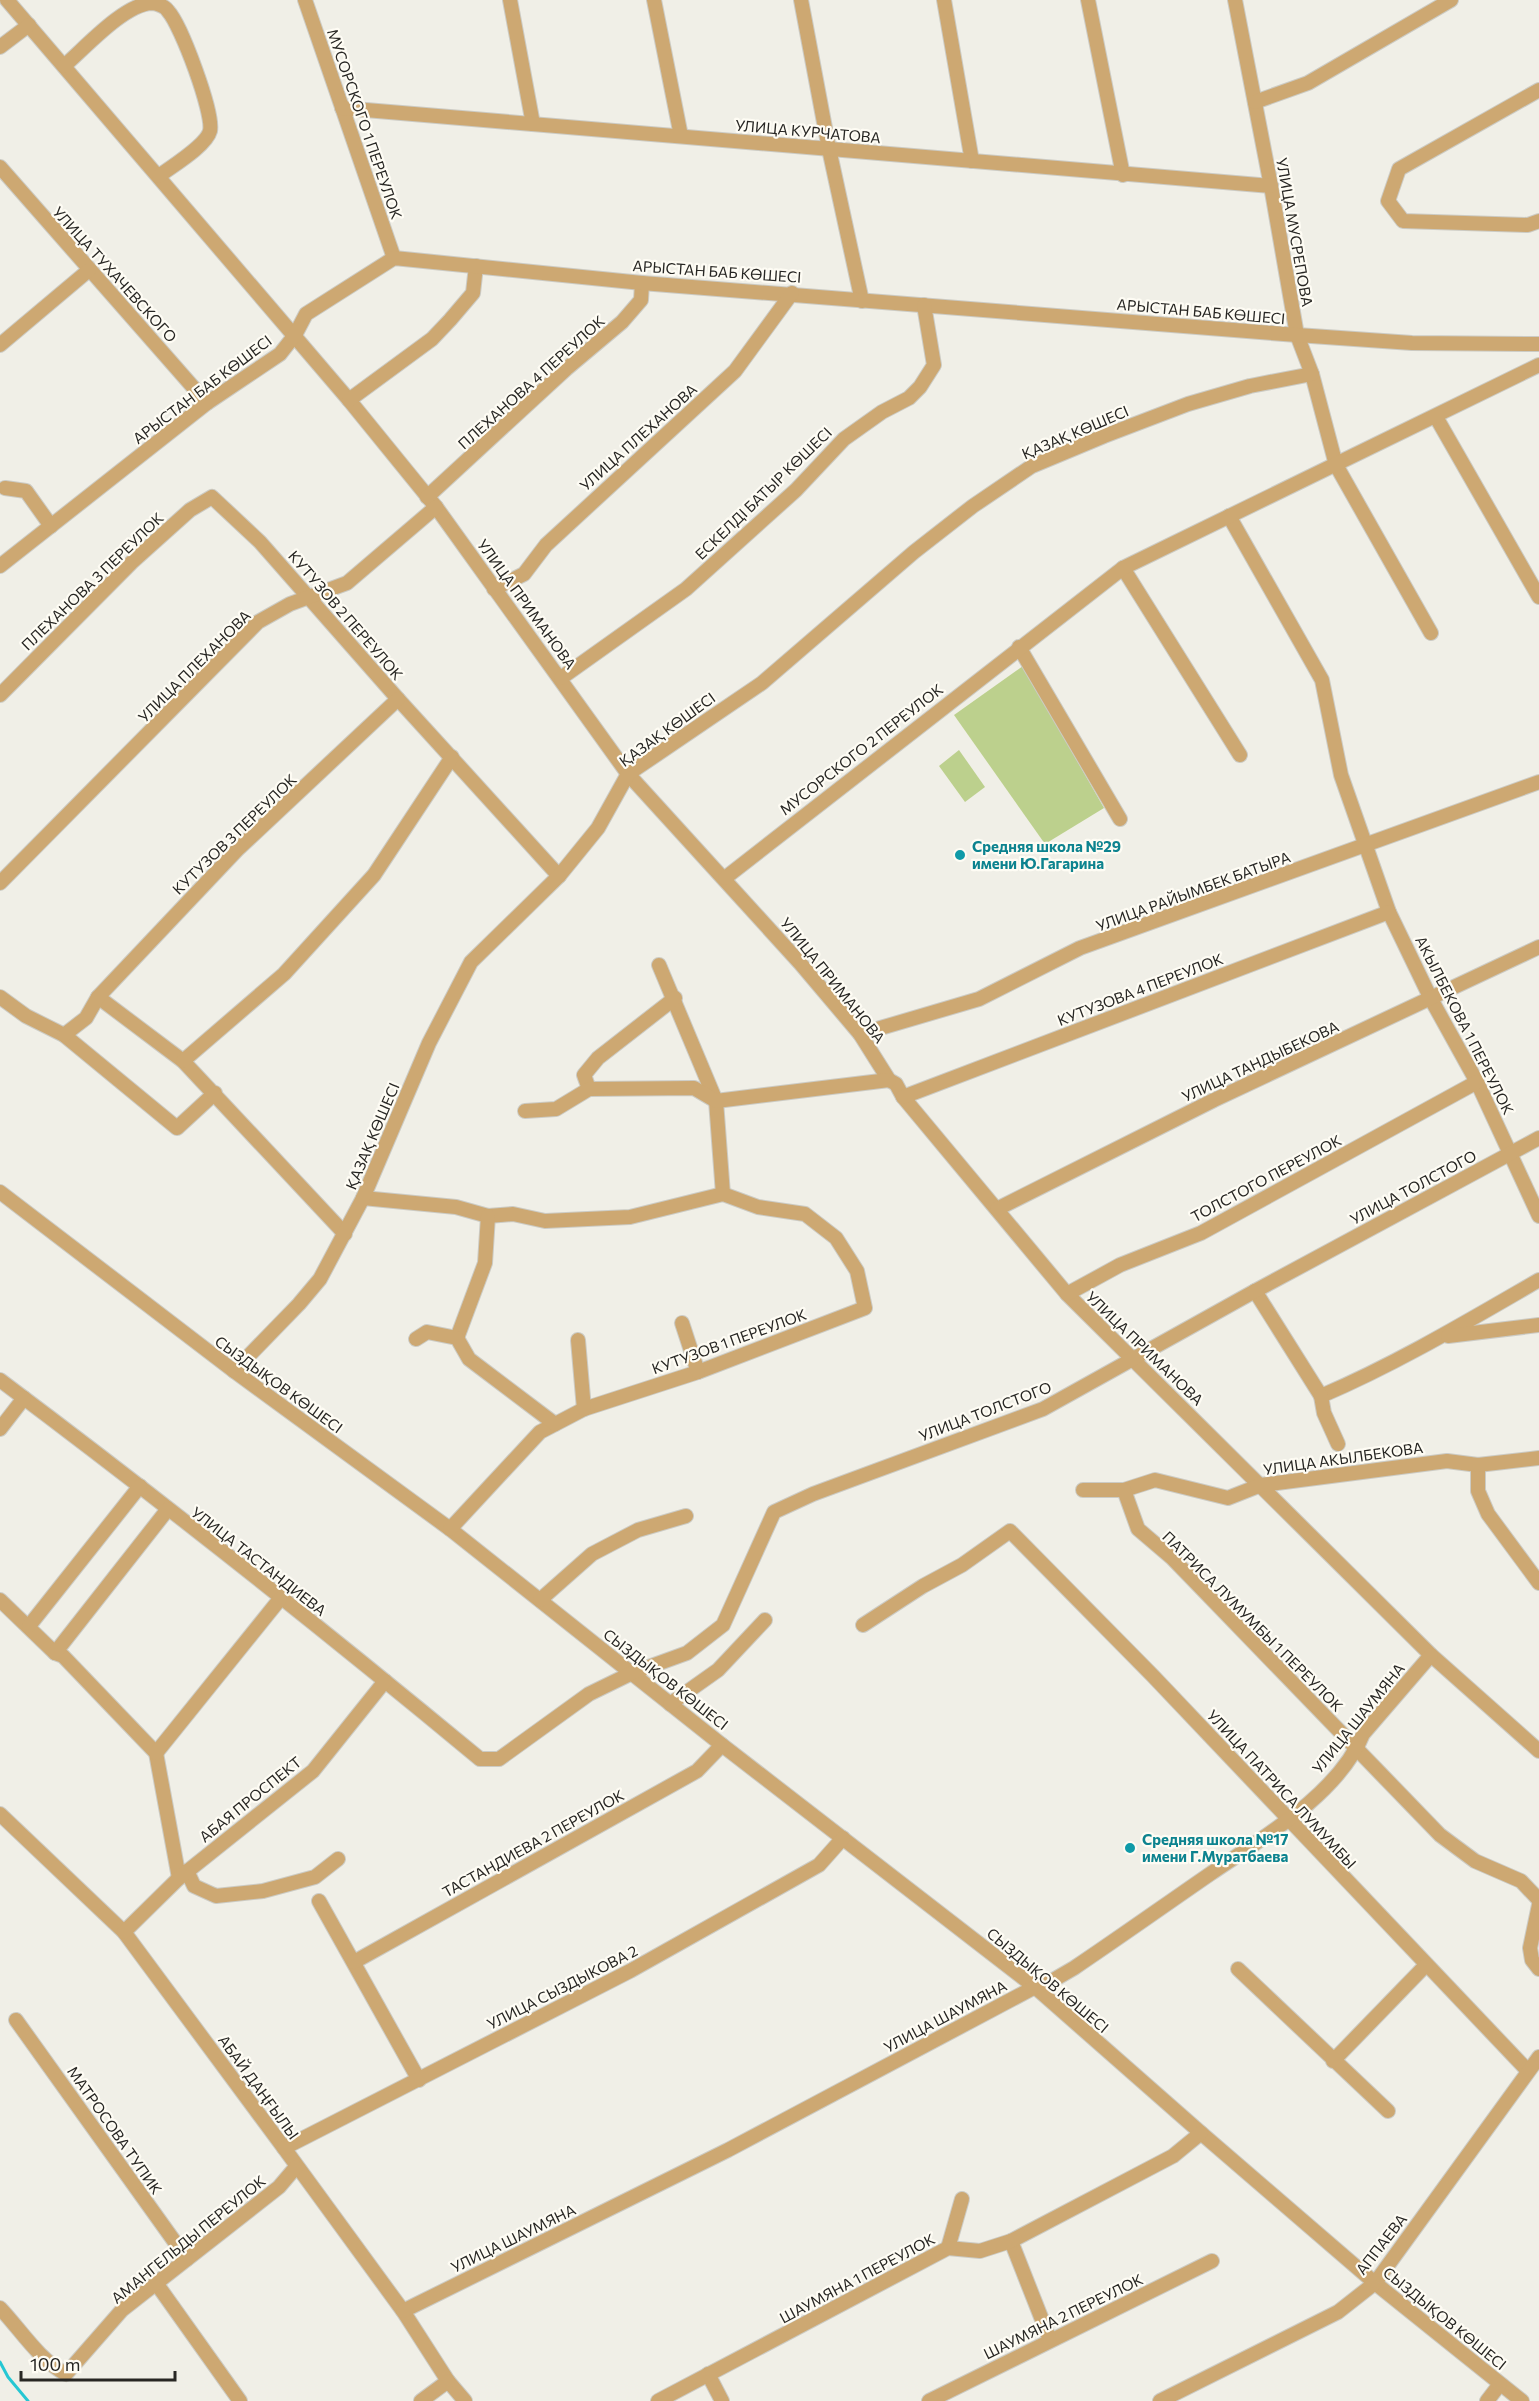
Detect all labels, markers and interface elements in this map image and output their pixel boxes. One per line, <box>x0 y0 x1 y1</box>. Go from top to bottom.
street label: МУСОРСКОГО 1 ПЕРЕУЛОК <box>324 26 406 222</box>
street label: УЛИЦА КУРЧАТОВА <box>734 116 882 146</box>
street label: УЛИЦА МУСРЕПОВА <box>1273 156 1317 308</box>
street label: УЛИЦА ТУХАЧЕВСКОГО <box>49 202 181 346</box>
street label: АРЫСТАН БАБ КӨШЕСІ <box>632 256 802 286</box>
street label: АРЫСТАН БАБ КӨШЕСІ <box>1116 295 1286 327</box>
street label: ПЛЕХАНОВА 4 ПЕРЕУЛОК <box>454 311 608 453</box>
street label: АРЫСТАН БАБ КӨШЕСІ <box>129 331 275 447</box>
street label: УЛИЦА ПЛЕХАНОВА <box>576 380 700 494</box>
street label: ҚАЗАҚ КӨШЕСІ <box>1019 401 1131 463</box>
street label: ЕСКЕЛДІ БАТЫР КӨШЕСІ <box>691 423 835 563</box>
street label: ПЛЕХАНОВА 3 ПЕРЕУЛОК <box>17 508 167 654</box>
street label: УЛИЦА ПРИМАНОВА <box>474 536 580 672</box>
street label: КУТУЗОВ 2 ПЕРЕУЛОК <box>285 547 407 683</box>
street label: УЛИЦА ПЛЕХАНОВА <box>134 606 254 726</box>
street label: МУСОРСКОГО 2 ПЕРЕУЛОК <box>776 680 946 818</box>
street label: ҚАЗАҚ КӨШЕСІ <box>615 688 719 770</box>
street label: КУТУЗОВ 3 ПЕРЕУЛОК <box>168 770 300 898</box>
place label: Средняя школа №29 имени Ю.Гагарина <box>972 837 1121 872</box>
street label: УЛИЦА РАЙЫМБЕК БАТЫРА <box>1093 847 1293 935</box>
marker: Средняя школа №29 имени Ю.Гагарина <box>953 848 967 862</box>
street label: УЛИЦА ПРИМАНОВА <box>777 914 889 1046</box>
street label: АКЫЛБЕКОВА 1 ПЕРЕУЛОК <box>1412 933 1518 1117</box>
street label: КУТУЗОВА 4 ПЕРЕУЛОК <box>1055 949 1225 1029</box>
street label: УЛИЦА ТАНДЫБЕКОВА <box>1179 1017 1341 1105</box>
street label: ҚАЗАҚ КӨШЕСІ <box>341 1080 403 1192</box>
street label: ТОЛСТОГО ПЕРЕУЛОК <box>1188 1131 1344 1225</box>
street label: УЛИЦА ТОЛСТОГО <box>1347 1146 1479 1228</box>
street label: УЛИЦА ПРИМАНОВА <box>1083 1287 1207 1409</box>
street label: КУТУЗОВ 1 ПЕРЕУЛОК <box>649 1305 809 1377</box>
street label: СЫЗДЫҚОВ КӨШЕСІ <box>212 1332 346 1436</box>
street label: УЛИЦА ТОЛСТОГО <box>916 1377 1054 1445</box>
street label: УЛИЦА АКЫЛБЕКОВА <box>1262 1438 1424 1478</box>
street label: УЛИЦА ТАСТАНДИЕВА <box>188 1503 330 1619</box>
street label: ПАТРИСА ЛУМУМБЫ 1 ПЕРЕУЛОК <box>1159 1527 1347 1715</box>
street label: СЫЗДЫҚОВ КӨШЕСІ <box>600 1625 732 1733</box>
street label: УЛИЦА ШАУМЯНА <box>1308 1659 1408 1777</box>
street label: УЛИЦА ПАТРИСА ЛУМУМБЫ <box>1204 1706 1360 1872</box>
street label: АБАЯ ПРОСПЕКТ <box>195 1752 305 1846</box>
street label: ТАСТАНДИЕВА 2 ПЕРЕУЛОК <box>439 1785 627 1901</box>
place label: Средняя школа №17 имени Г.Муратбаева <box>1142 1830 1288 1865</box>
marker: Средняя школа №17 имени Г.Муратбаева <box>1123 1841 1137 1855</box>
street label: СЫЗДЫҚОВ КӨШЕСІ <box>983 1924 1113 2036</box>
street label: УЛИЦА СЫЗДЫКОВА 2 <box>484 1941 640 2033</box>
street label: УЛИЦА ШАУМЯНА <box>881 1976 1009 2056</box>
street label: АБАЙ ДАҢҒЫЛЫ <box>215 2031 303 2143</box>
street label: МАТРОСОВА ТУПИК <box>64 2062 166 2198</box>
street label: АМАНГЕЛЬДЫ ПЕРЕУЛОК <box>107 2171 269 2307</box>
street label: УЛИЦА ШАУМЯНА <box>448 2200 578 2276</box>
street label: АППАЕВА <box>1352 2210 1410 2278</box>
street label: ШАУМЯНА 1 ПЕРЕУЛОК <box>776 2229 938 2327</box>
street label: СЫЗДЫҚОВ КӨШЕСІ <box>1380 2263 1510 2373</box>
street label: ШАУМЯНА 2 ПЕРЕУЛОК <box>980 2270 1146 2362</box>
scale bar <box>21 2344 176 2382</box>
text: 100 m <box>30 2353 80 2375</box>

